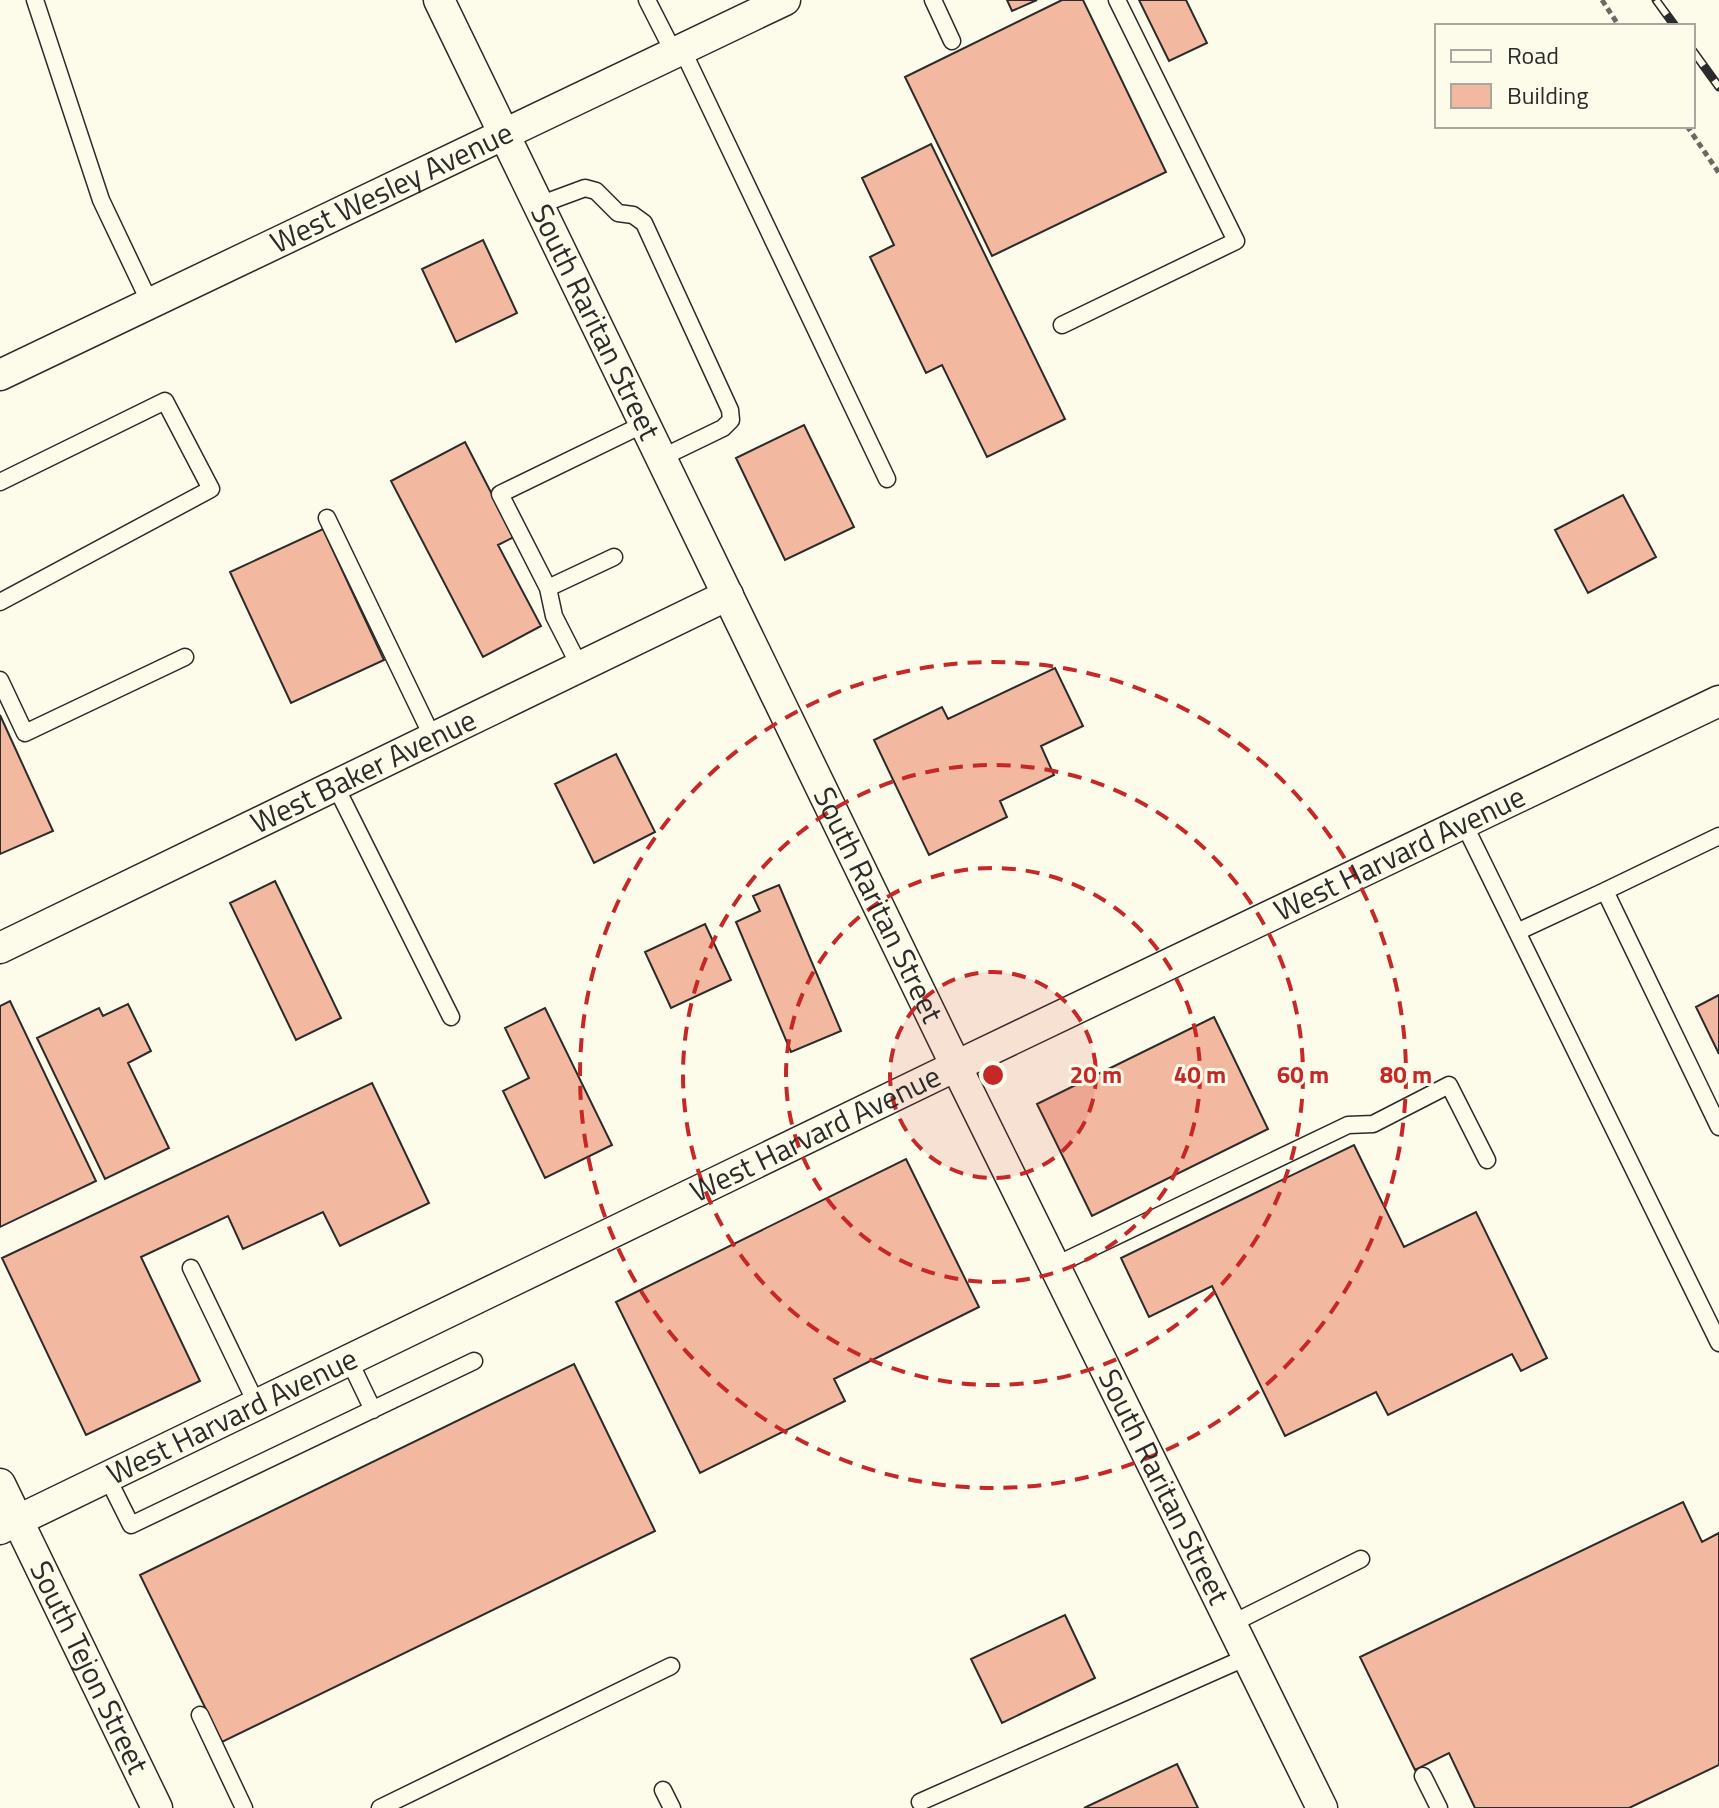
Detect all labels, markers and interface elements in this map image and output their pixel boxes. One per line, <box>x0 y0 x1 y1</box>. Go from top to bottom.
legend <box>1435 24 1695 128</box>
text: Road <box>1507 37 1559 73</box>
text: Building <box>1507 77 1589 113</box>
street label: West Wesley Avenue <box>262 109 520 265</box>
street label: South Raritan Street <box>519 196 673 448</box>
street label: West Baker Avenue <box>242 697 484 845</box>
street label: West Harvard Avenue <box>1266 773 1532 933</box>
street label: South Raritan Street <box>802 779 956 1031</box>
street label: West Harvard Avenue <box>682 1053 948 1214</box>
text: 20 m <box>1070 1056 1122 1092</box>
text: 40 m <box>1174 1056 1226 1092</box>
text: 60 m <box>1277 1056 1329 1092</box>
text: 80 m <box>1380 1056 1432 1092</box>
centre of rings <box>979 1061 1007 1089</box>
street label: West Harvard Avenue <box>99 1335 365 1496</box>
street label: South Raritan Street <box>1087 1361 1242 1612</box>
street label: South Tejon Street <box>19 1553 161 1782</box>

